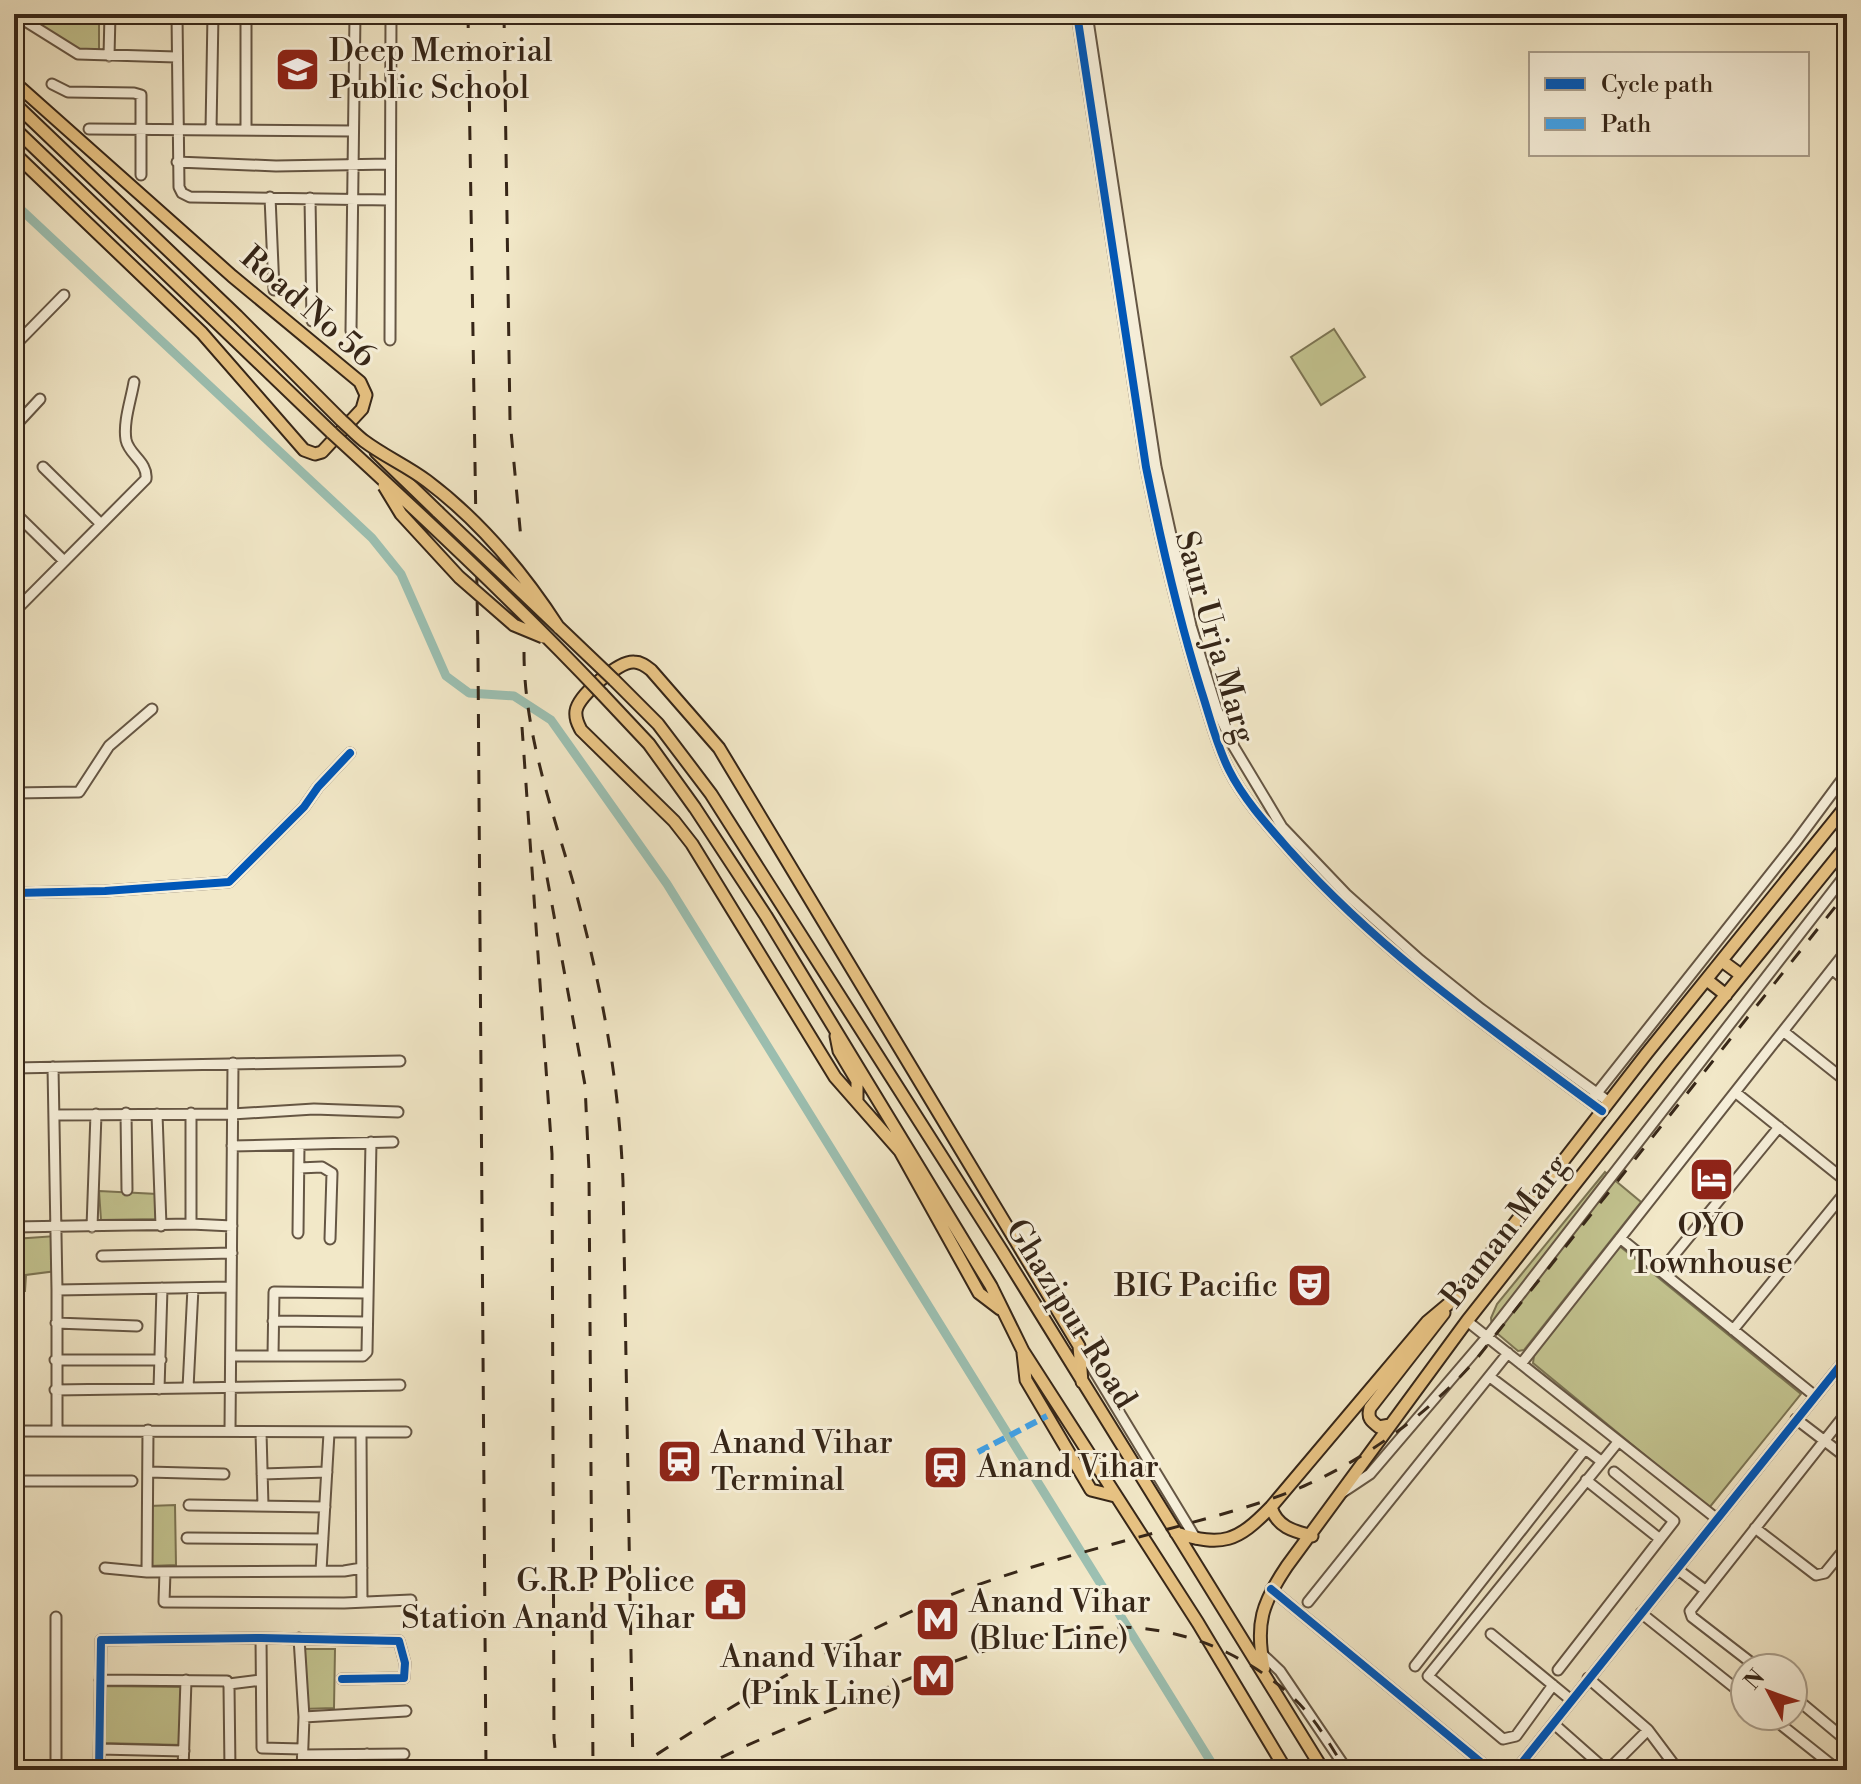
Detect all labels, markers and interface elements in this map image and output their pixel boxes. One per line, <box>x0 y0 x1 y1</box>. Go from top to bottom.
place label: Deep Memorial Public School <box>329 31 553 108</box>
school or university icon: Deep Memorial Public School <box>274 45 322 93</box>
legend <box>1529 52 1809 156</box>
text: Cycle path <box>1601 70 1713 100</box>
text: Path <box>1601 110 1651 140</box>
street label: Road No 56 <box>232 238 384 376</box>
street label: Saur Urja Marg <box>1166 526 1264 748</box>
street label: Baman Marg <box>1432 1146 1577 1316</box>
hotel icon: OYO Townhouse <box>1687 1155 1735 1203</box>
place label: OYO Townhouse <box>1629 1206 1793 1283</box>
street label: Ghazipur Road <box>997 1212 1145 1416</box>
theatre icon: BIG Pacific <box>1285 1262 1333 1310</box>
place label: BIG Pacific <box>1113 1266 1278 1306</box>
place label: Anand Vihar Terminal <box>710 1423 893 1500</box>
station icon: Anand Vihar Terminal <box>656 1437 704 1485</box>
station icon: Anand Vihar <box>922 1443 970 1491</box>
place label: Anand Vihar <box>976 1447 1159 1487</box>
place label: G.R.P Police Station Anand Vihar <box>401 1561 695 1638</box>
public building icon: G.R.P Police Station Anand Vihar <box>702 1575 750 1623</box>
place label: Anand Vihar (Blue Line) <box>968 1582 1151 1659</box>
metro station icon: Anand Vihar (Blue Line) <box>914 1596 962 1644</box>
place label: Anand Vihar (Pink Line) <box>719 1637 902 1714</box>
metro station icon: Anand Vihar (Pink Line) <box>909 1651 957 1699</box>
north arrow <box>1729 1652 1809 1732</box>
text: N <box>1739 1664 1771 1695</box>

